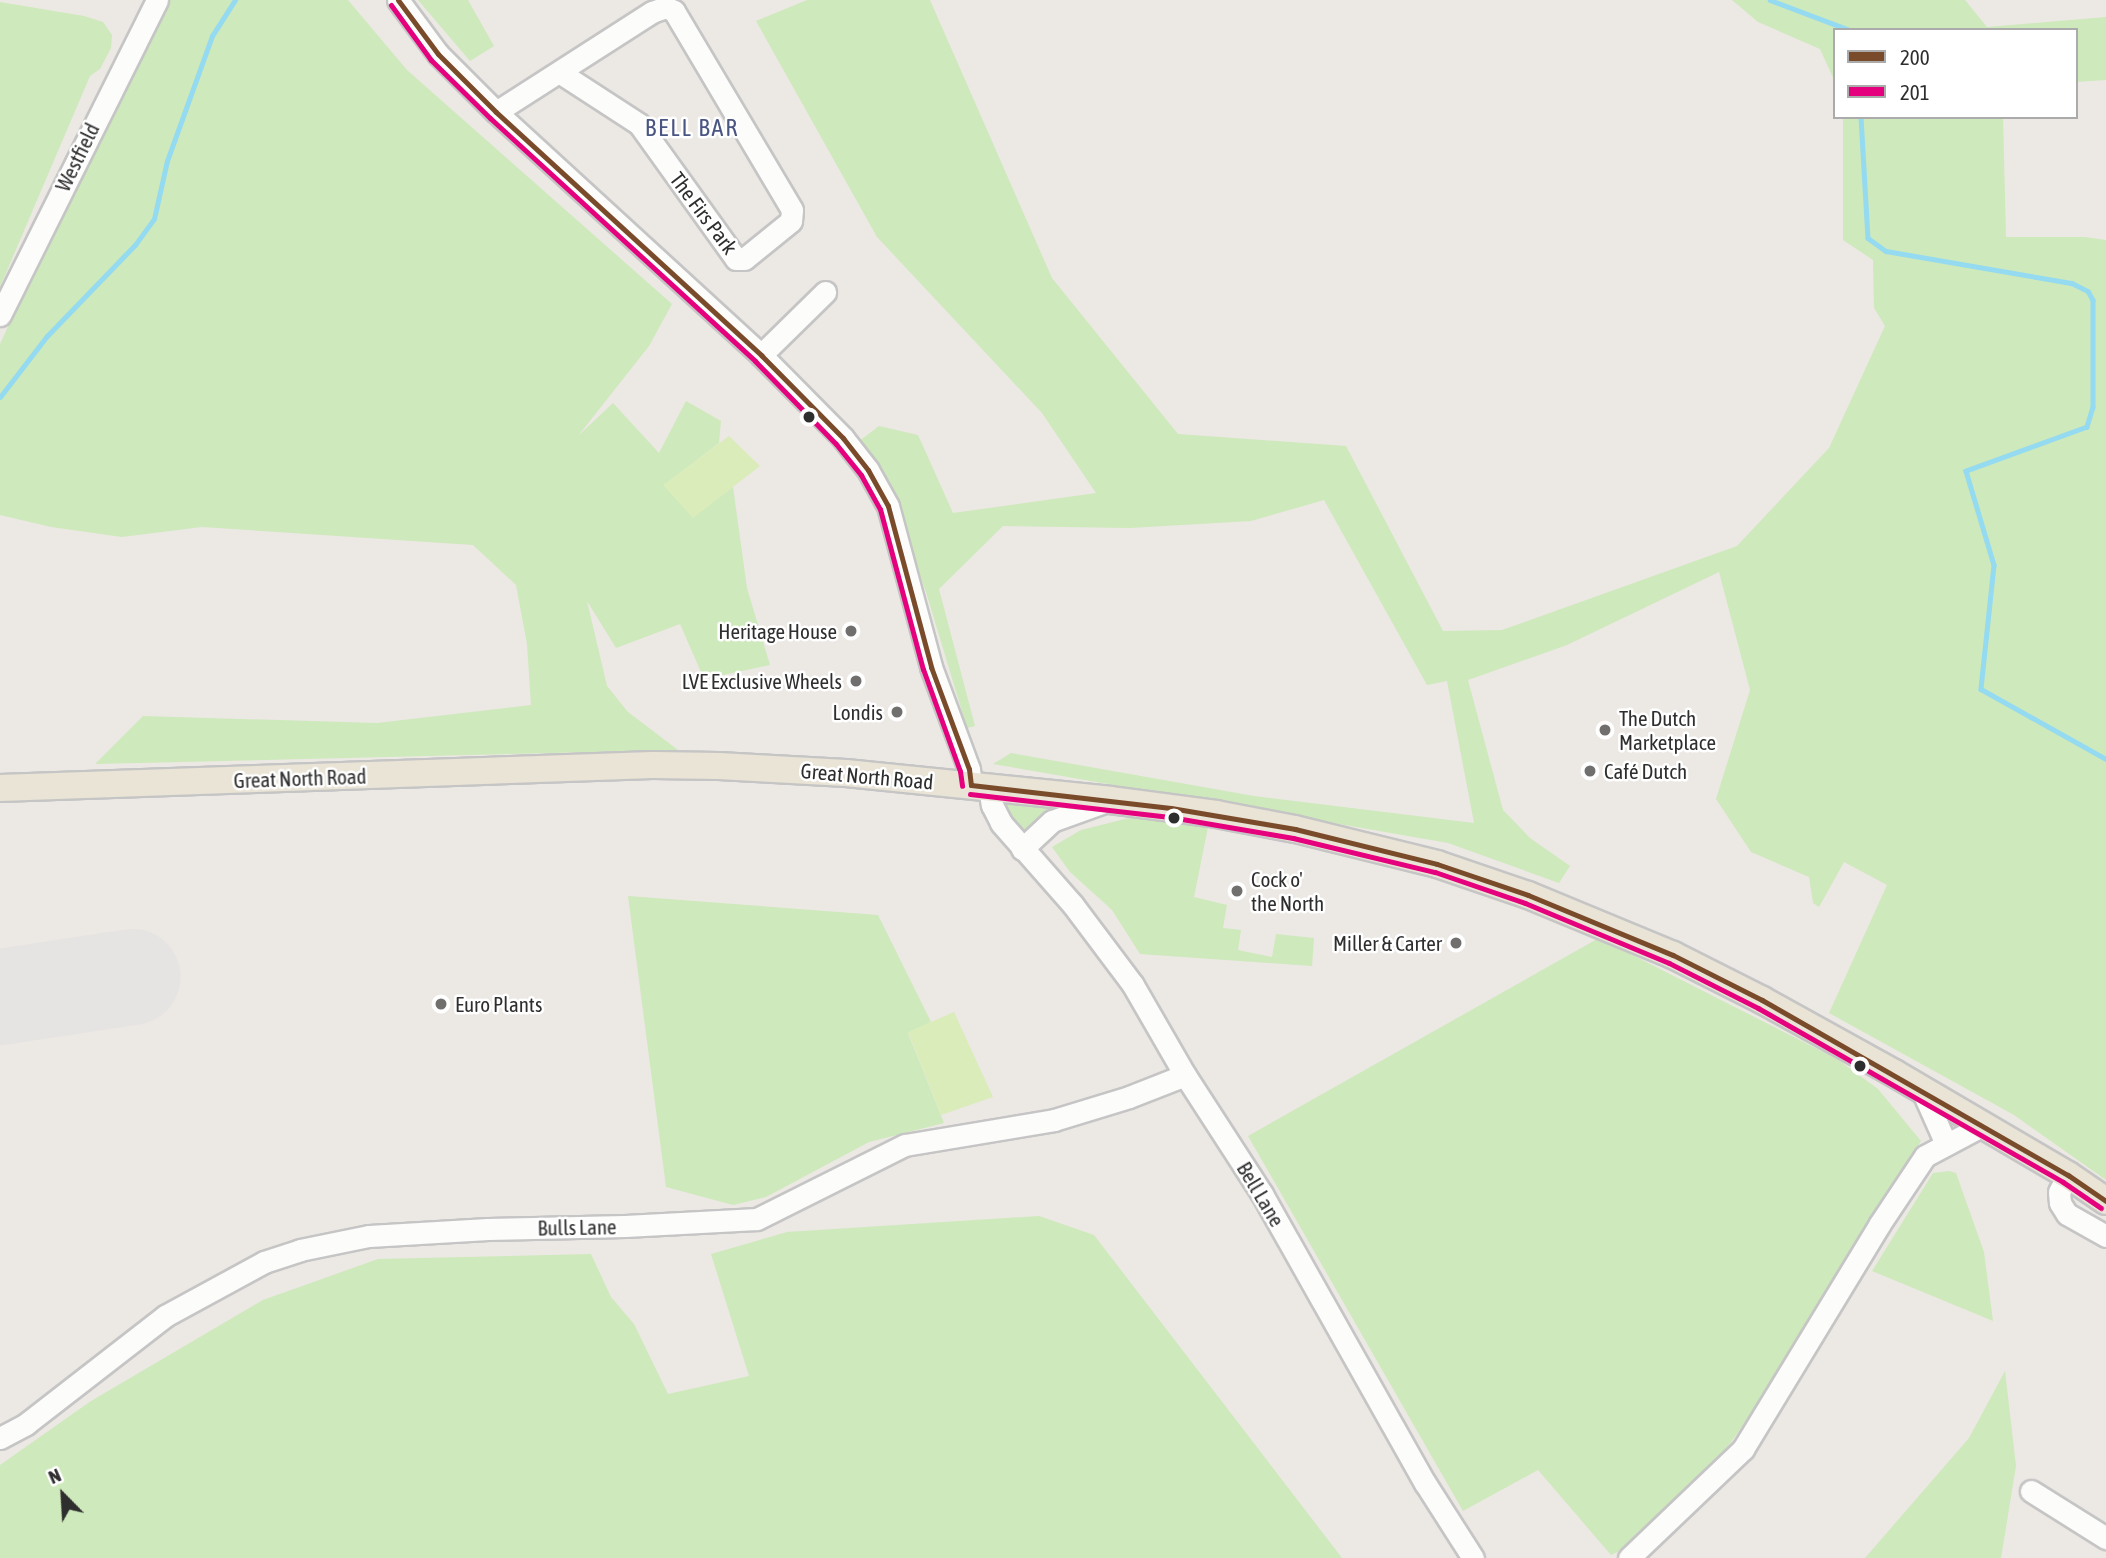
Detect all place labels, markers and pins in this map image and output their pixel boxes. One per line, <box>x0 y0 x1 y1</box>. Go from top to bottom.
unlabelled marker <box>802 410 816 424</box>
place label: Heritage House <box>718 618 837 644</box>
marker: Heritage House <box>843 623 859 639</box>
place label: LVE Exclusive Wheels <box>682 668 842 694</box>
marker: LVE Exclusive Wheels <box>848 673 864 689</box>
place label: Londis <box>833 699 883 725</box>
marker: Londis <box>889 704 905 720</box>
place label: The Dutch Marketplace <box>1619 705 1716 755</box>
marker: The Dutch Marketplace <box>1597 722 1613 738</box>
place label: Café Dutch <box>1604 758 1687 784</box>
marker: Café Dutch <box>1582 763 1598 779</box>
unlabelled marker <box>1167 811 1181 825</box>
place label: Cock o' the North <box>1251 866 1324 916</box>
marker: Cock o' the North <box>1229 883 1245 899</box>
place label: Miller & Carter <box>1333 930 1442 956</box>
marker: Miller & Carter <box>1448 935 1464 951</box>
place label: Euro Plants <box>455 991 542 1017</box>
marker: Euro Plants <box>433 996 449 1012</box>
unlabelled marker <box>1853 1059 1867 1073</box>

